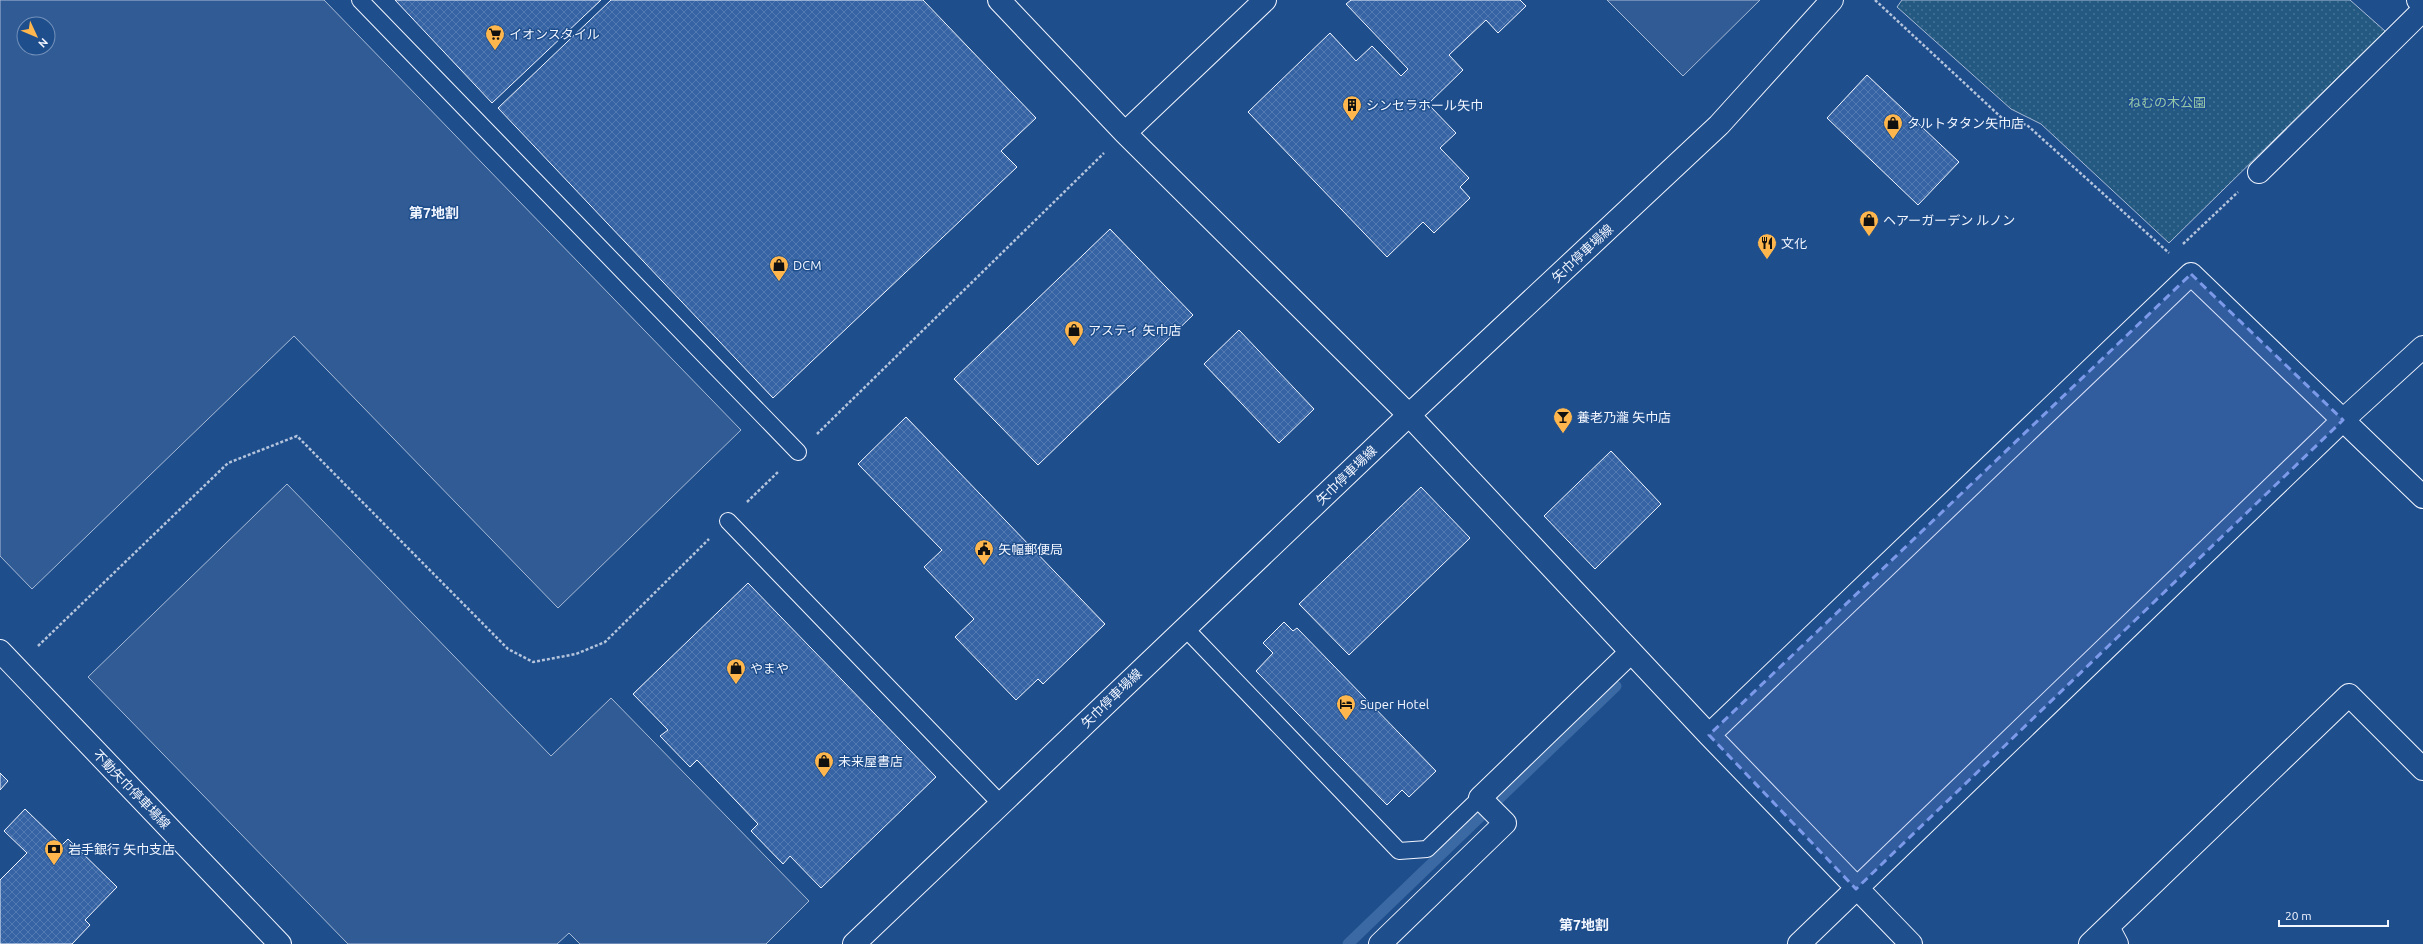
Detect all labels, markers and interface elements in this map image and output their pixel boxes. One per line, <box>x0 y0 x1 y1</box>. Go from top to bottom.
north arrow <box>16 16 56 56</box>
supermarket icon: イオンスタイル <box>484 23 506 51</box>
place label: イオンスタイル <box>509 27 600 41</box>
text: N <box>36 36 50 50</box>
building icon: シンセラホール矢巾 <box>1341 94 1363 122</box>
park label: ねむの木公園 <box>2128 95 2206 109</box>
place label: シンセラホール矢巾 <box>1366 98 1483 112</box>
shop icon: タルトタタン矢巾店 <box>1882 112 1904 140</box>
place label: タルトタタン矢巾店 <box>1907 116 2024 130</box>
district label: 第7地割 <box>409 205 459 221</box>
shop icon: ヘアーガーデン ルノン <box>1858 209 1880 237</box>
place label: ヘアーガーデン ルノン <box>1883 213 2015 227</box>
street label: 矢巾停車場線 <box>1549 221 1615 285</box>
restaurant icon: 文化 <box>1756 232 1778 260</box>
place label: 文化 <box>1781 236 1807 250</box>
shop icon: DCM <box>768 254 790 282</box>
place label: DCM <box>793 258 821 272</box>
shop icon: アスティ 矢巾店 <box>1063 319 1085 347</box>
place label: アスティ 矢巾店 <box>1088 323 1181 337</box>
bar icon: 養老乃瀧 矢巾店 <box>1552 406 1574 434</box>
place label: 養老乃瀧 矢巾店 <box>1577 410 1671 424</box>
street label: 矢巾停車場線 <box>1313 443 1379 507</box>
public building icon: 矢幅郵便局 <box>973 538 995 566</box>
place label: 矢幅郵便局 <box>998 542 1063 556</box>
shop icon: やまや <box>725 657 747 685</box>
place label: やまや <box>750 661 789 675</box>
street label: 矢巾停車場線 <box>1078 666 1144 730</box>
hotel icon: Super Hotel <box>1335 693 1357 721</box>
place label: Super Hotel <box>1360 697 1430 711</box>
street label: 不動矢巾停車場線 <box>91 747 173 831</box>
shop icon: 未来屋書店 <box>813 750 835 778</box>
place label: 未来屋書店 <box>838 754 903 768</box>
bank icon: 岩手銀行 矢巾支店 <box>43 838 65 866</box>
place label: 岩手銀行 矢巾支店 <box>68 842 175 856</box>
scale bar <box>2279 902 2388 928</box>
text: 20 m <box>2285 909 2312 922</box>
district label: 第7地割 <box>1559 917 1609 933</box>

